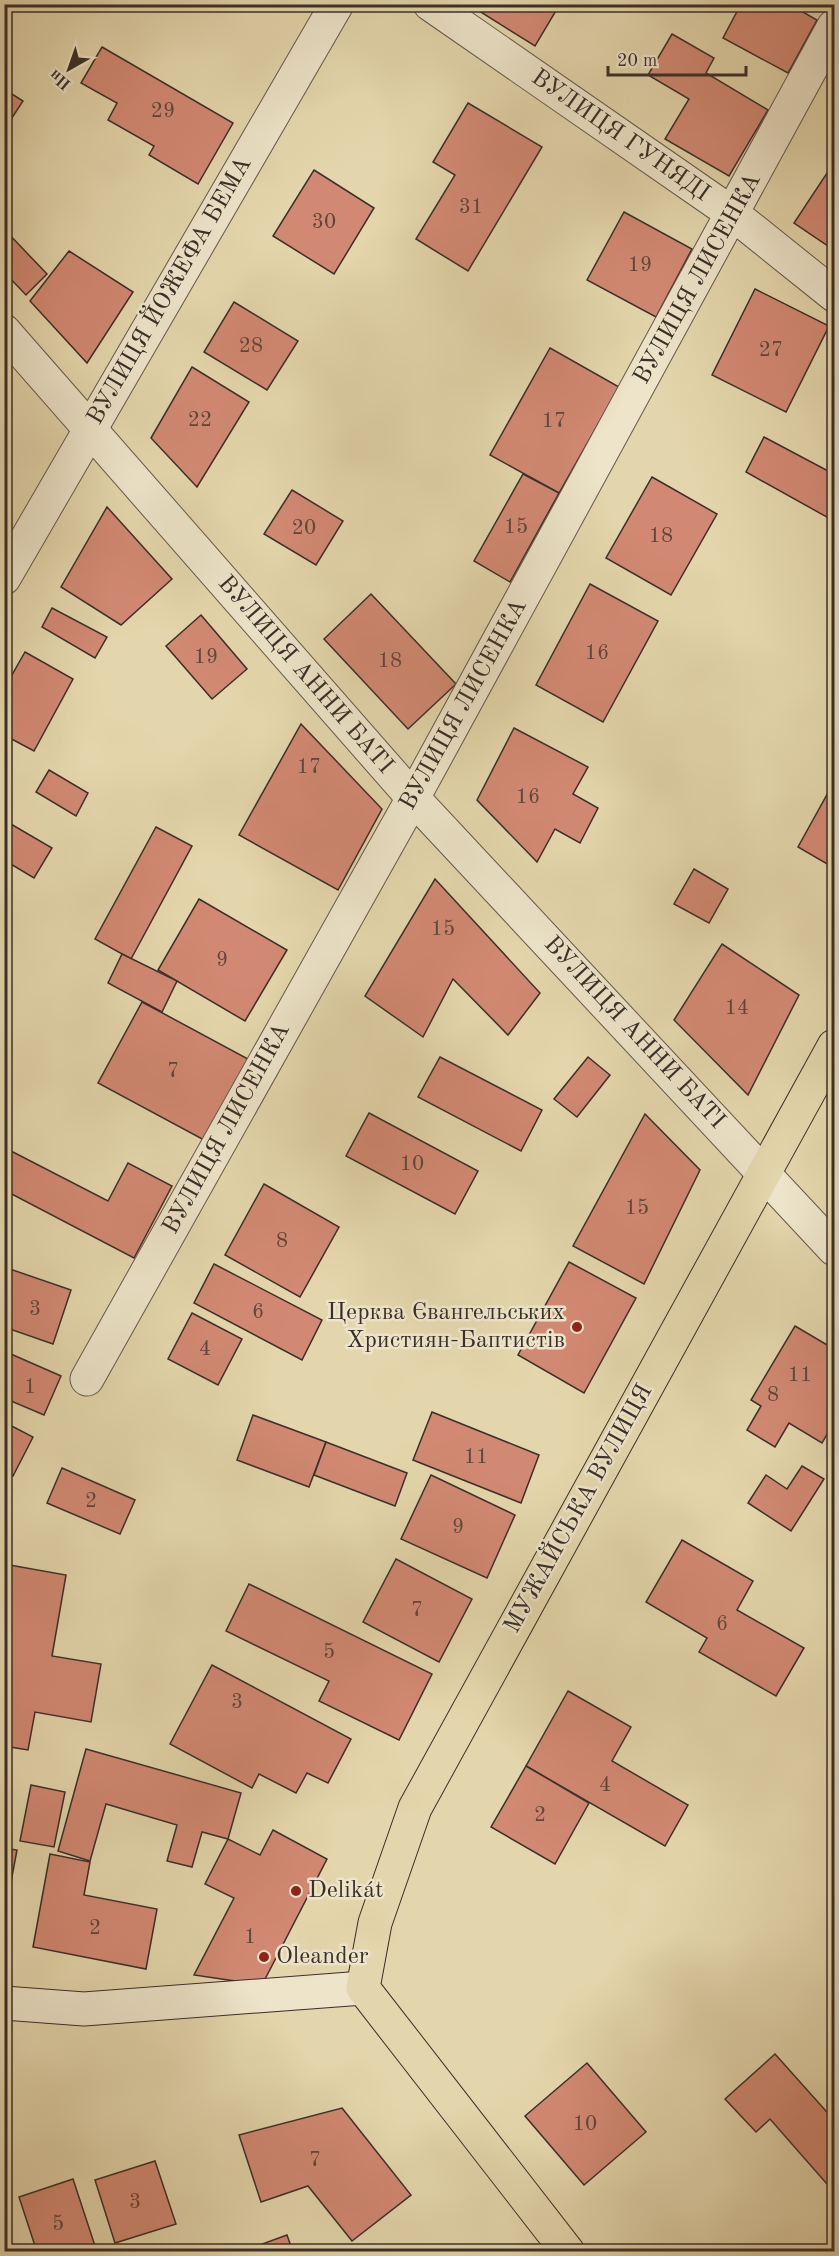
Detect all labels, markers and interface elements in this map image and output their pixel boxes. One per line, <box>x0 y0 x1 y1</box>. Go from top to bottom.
north arrow <box>39 39 99 99</box>
scale bar <box>608 39 746 77</box>
text: 20 m <box>617 52 657 70</box>
text: Пн <box>47 66 74 92</box>
street label: ВУЛИЦЯ ГУНЯДІ <box>526 66 714 206</box>
house number: 29 <box>151 101 175 122</box>
street label: ВУЛИЦЯ ЙОЖЕФА БЕМА <box>79 151 257 429</box>
street label: ВУЛИЦЯ ЛИСЕНКА <box>630 169 766 389</box>
house number: 31 <box>459 197 483 218</box>
house number: 30 <box>312 212 336 233</box>
house number: 19 <box>628 255 652 276</box>
house number: 28 <box>239 336 263 357</box>
house number: 27 <box>759 340 783 361</box>
house number: 22 <box>188 410 212 431</box>
house number: 17 <box>542 411 566 432</box>
house number: 15 <box>504 517 528 538</box>
house number: 20 <box>292 518 316 539</box>
house number: 18 <box>649 526 673 547</box>
street label: ВУЛИЦЯ АННИ БАТІ <box>213 571 397 779</box>
street label: ВУЛИЦЯ ЛИСЕНКА <box>396 595 532 815</box>
house number: 16 <box>585 643 609 664</box>
house number: 19 <box>194 647 218 668</box>
house number: 18 <box>378 651 402 672</box>
house number: 17 <box>297 757 321 778</box>
house number: 16 <box>516 787 540 808</box>
house number: 15 <box>431 919 455 940</box>
street label: ВУЛИЦЯ АННИ БАТІ <box>539 932 729 1134</box>
house number: 9 <box>216 950 228 971</box>
house number: 14 <box>725 998 749 1019</box>
street label: ВУЛИЦЯ ЛИСЕНКА <box>159 1019 295 1239</box>
house number: 7 <box>167 1061 179 1082</box>
house number: 10 <box>400 1154 424 1175</box>
house number: 15 <box>625 1198 649 1219</box>
house number: 8 <box>276 1231 288 1252</box>
house number: 3 <box>29 1299 41 1320</box>
place label: Церква Євангельських Християн-Баптистів <box>327 1301 565 1353</box>
house number: 6 <box>252 1302 264 1323</box>
marker: Церква Євангельських Християн-Баптистів <box>570 1320 584 1334</box>
house number: 4 <box>199 1339 211 1360</box>
house number: 11 <box>788 1365 812 1386</box>
house number: 1 <box>24 1377 36 1398</box>
street label: МУЖАЙСЬКА ВУЛИЦЯ <box>496 1378 657 1637</box>
house number: 8 <box>767 1385 779 1406</box>
house number: 11 <box>464 1447 488 1468</box>
house number: 2 <box>85 1491 97 1512</box>
house number: 9 <box>452 1517 464 1538</box>
house number: 7 <box>411 1600 423 1621</box>
house number: 6 <box>716 1614 728 1635</box>
house number: 5 <box>323 1642 335 1663</box>
house number: 3 <box>231 1692 243 1713</box>
house number: 4 <box>599 1775 611 1796</box>
house number: 2 <box>534 1805 546 1826</box>
place label: Delikát <box>308 1879 383 1903</box>
marker: Delikát <box>289 1884 303 1898</box>
house number: 2 <box>89 1918 101 1939</box>
house number: 1 <box>244 1927 256 1948</box>
place label: Oleander <box>276 1945 369 1969</box>
marker: Oleander <box>257 1950 271 1964</box>
house number: 10 <box>573 2114 597 2135</box>
house number: 7 <box>309 2150 321 2171</box>
house number: 3 <box>129 2192 141 2213</box>
house number: 5 <box>52 2214 64 2235</box>

